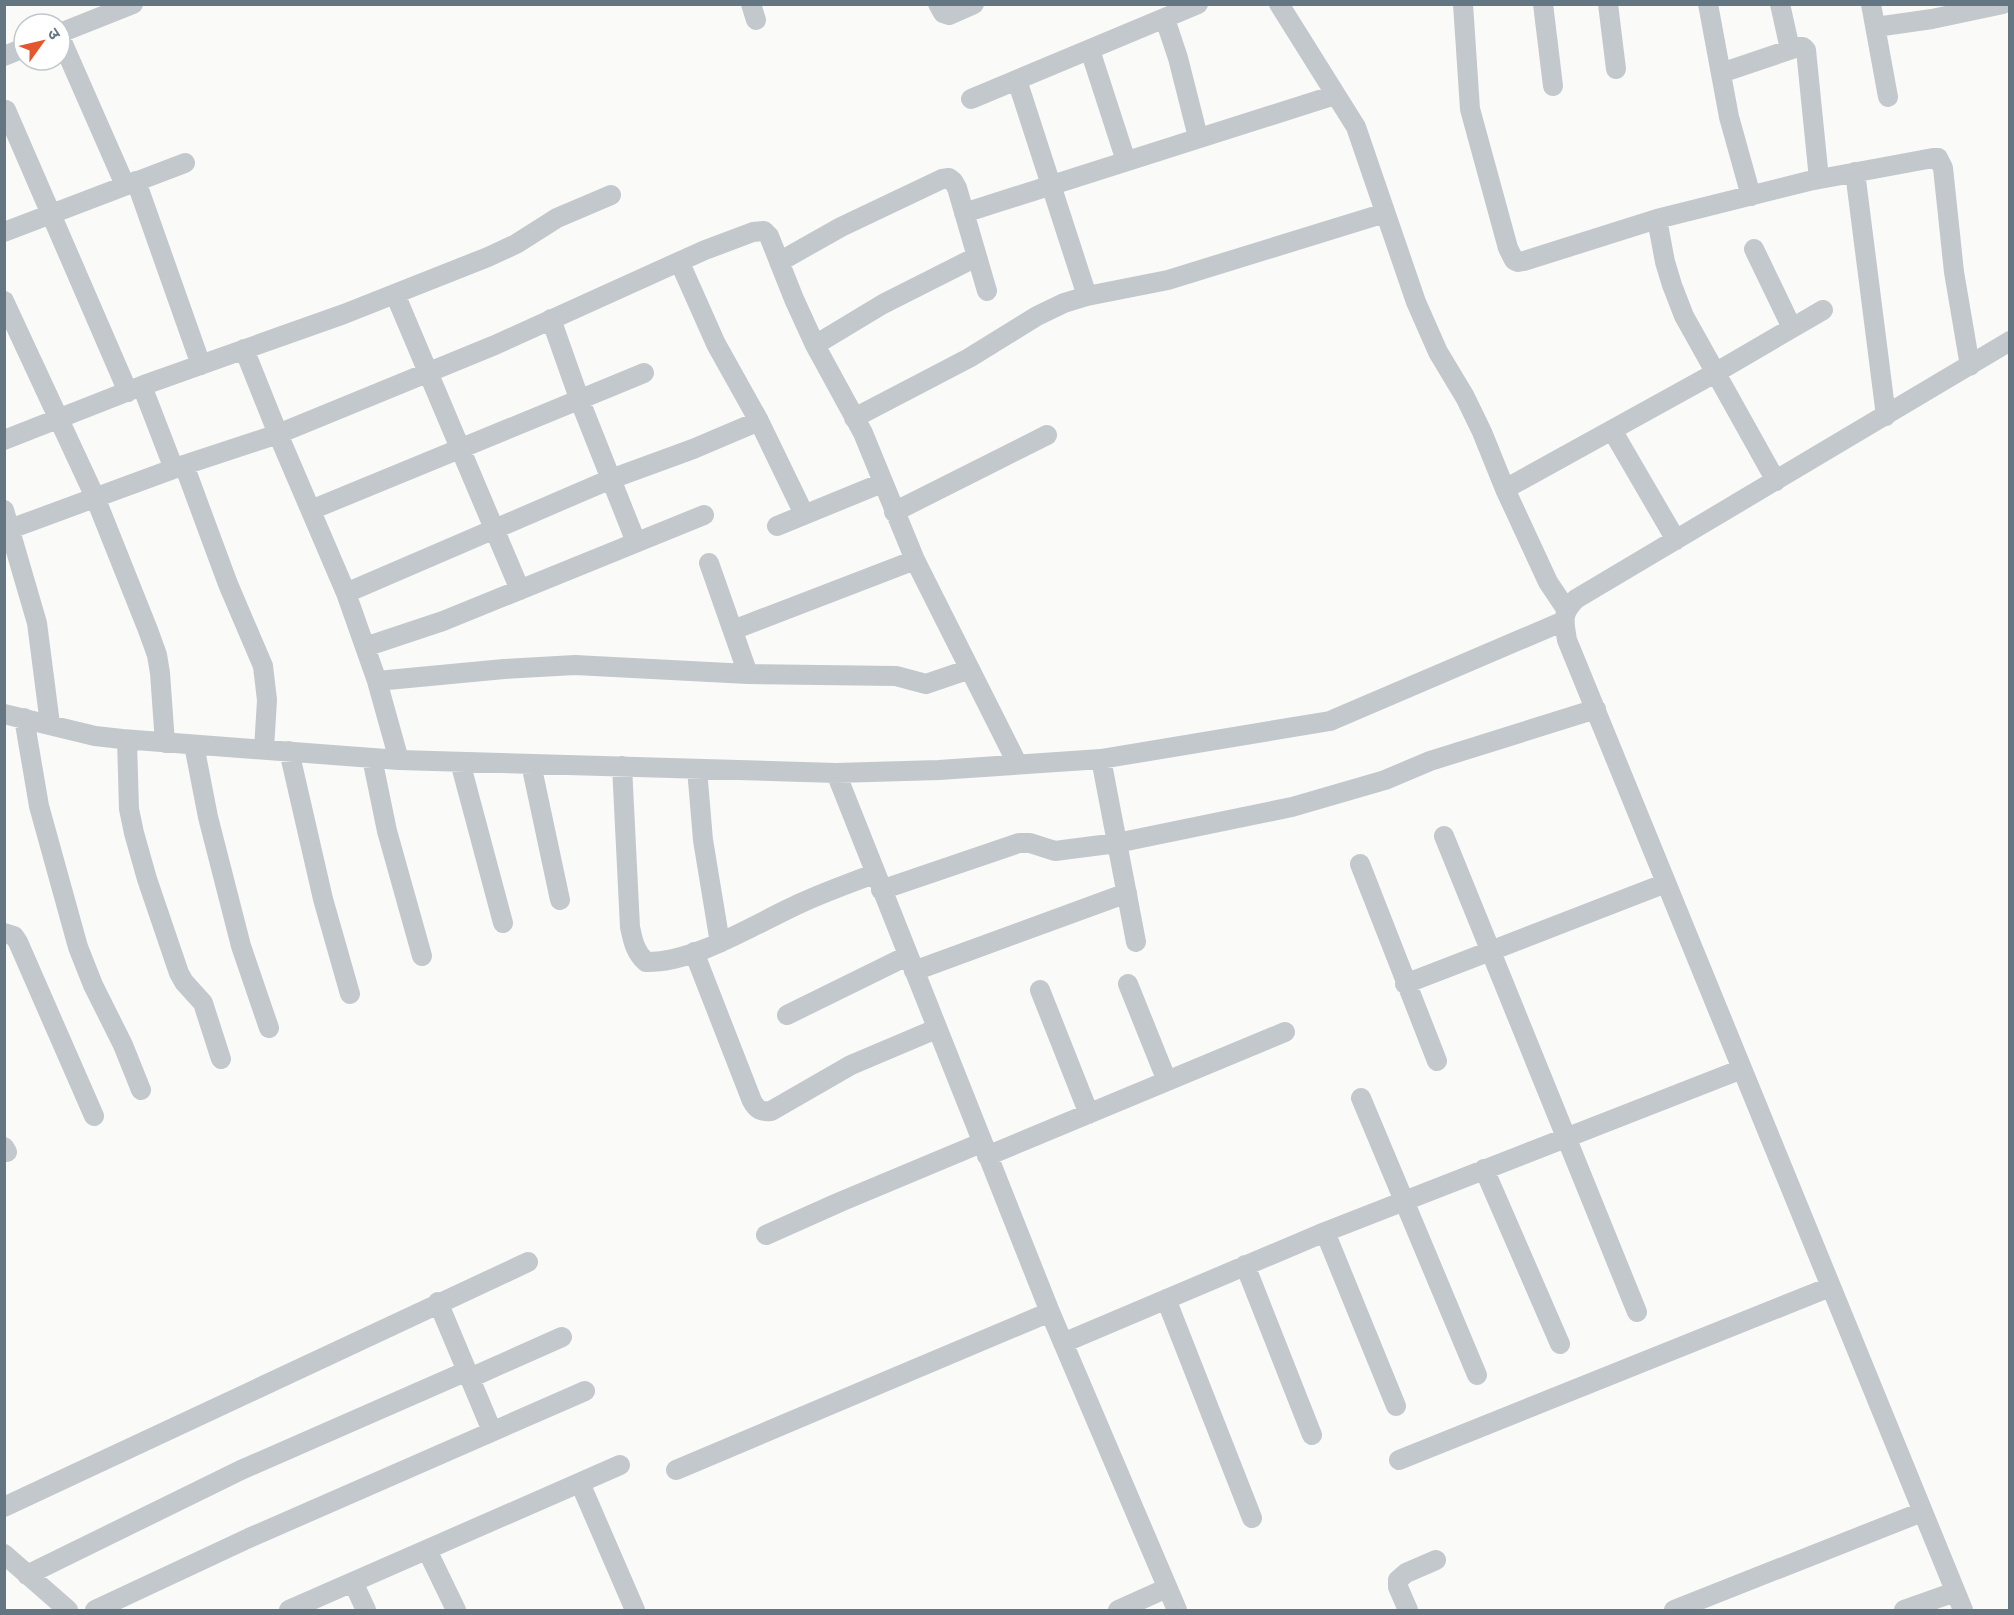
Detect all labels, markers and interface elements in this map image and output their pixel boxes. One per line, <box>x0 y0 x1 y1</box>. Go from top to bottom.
north arrow <box>12 12 72 72</box>
text: उ <box>42 24 66 45</box>

